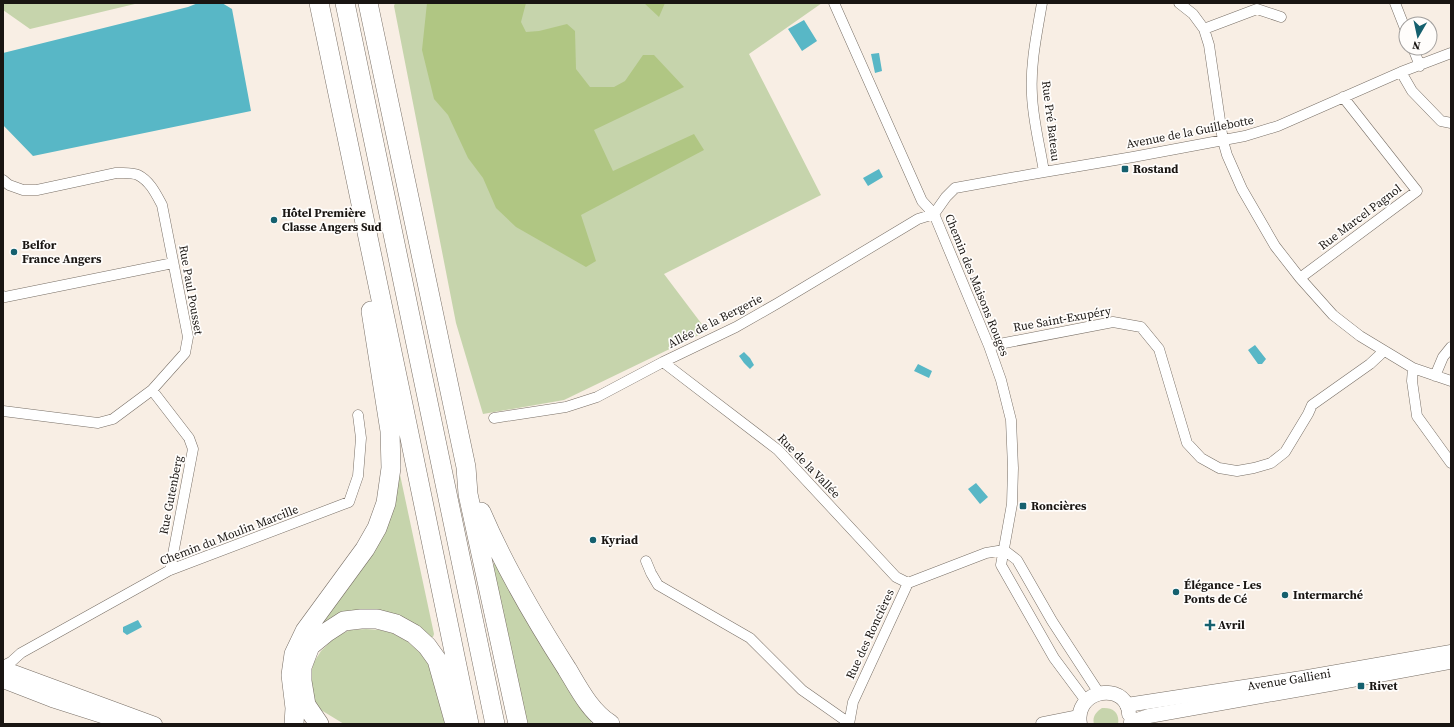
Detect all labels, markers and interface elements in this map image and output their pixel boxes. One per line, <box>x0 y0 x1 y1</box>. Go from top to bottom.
north arrow <box>1398 16 1438 56</box>
text: N <box>1411 37 1422 53</box>
street label: Rue Pré Bateau <box>1038 80 1064 162</box>
street label: Avenue de la Guillebotte <box>1125 112 1255 152</box>
place label: Rostand <box>1133 161 1178 177</box>
marker: Rostand <box>1120 164 1130 174</box>
street label: Rue Marcel Pagnol <box>1315 180 1405 253</box>
place label: Hôtel Première Classe Angers Sud <box>282 205 382 235</box>
street label: Chemin des Maisons Rouges <box>941 211 1013 359</box>
marker: Hôtel Première Classe Angers Sud <box>269 215 279 225</box>
place label: Belfor France Angers <box>22 237 102 267</box>
street label: Rue Paul Pousset <box>175 244 207 336</box>
marker: Belfor France Angers <box>9 247 19 257</box>
street label: Allée de la Bergerie <box>665 290 765 352</box>
street label: Rue Saint-Exupéry <box>1012 302 1113 335</box>
street label: Rue de la Vallée <box>774 430 844 502</box>
street label: Rue Gutenberg <box>155 454 187 536</box>
place label: Roncières <box>1031 498 1087 514</box>
street label: Chemin du Moulin Marcille <box>157 501 301 569</box>
marker: Roncières <box>1018 501 1028 511</box>
place label: Kyriad <box>601 532 638 548</box>
marker: Kyriad <box>588 535 598 545</box>
place label: Élégance - Les Ponts de Cé <box>1184 577 1262 607</box>
street label: Rue des Roncières <box>842 586 898 682</box>
marker: Élégance - Les Ponts de Cé <box>1171 587 1181 597</box>
place label: Intermarché <box>1293 587 1363 603</box>
marker: Intermarché <box>1280 590 1290 600</box>
place label: Avril <box>1218 617 1245 633</box>
marker: Avril <box>1205 620 1215 630</box>
street label: Avenue Gallieni <box>1246 665 1332 694</box>
place label: Rivet <box>1369 678 1398 694</box>
marker: Rivet <box>1356 681 1366 691</box>

